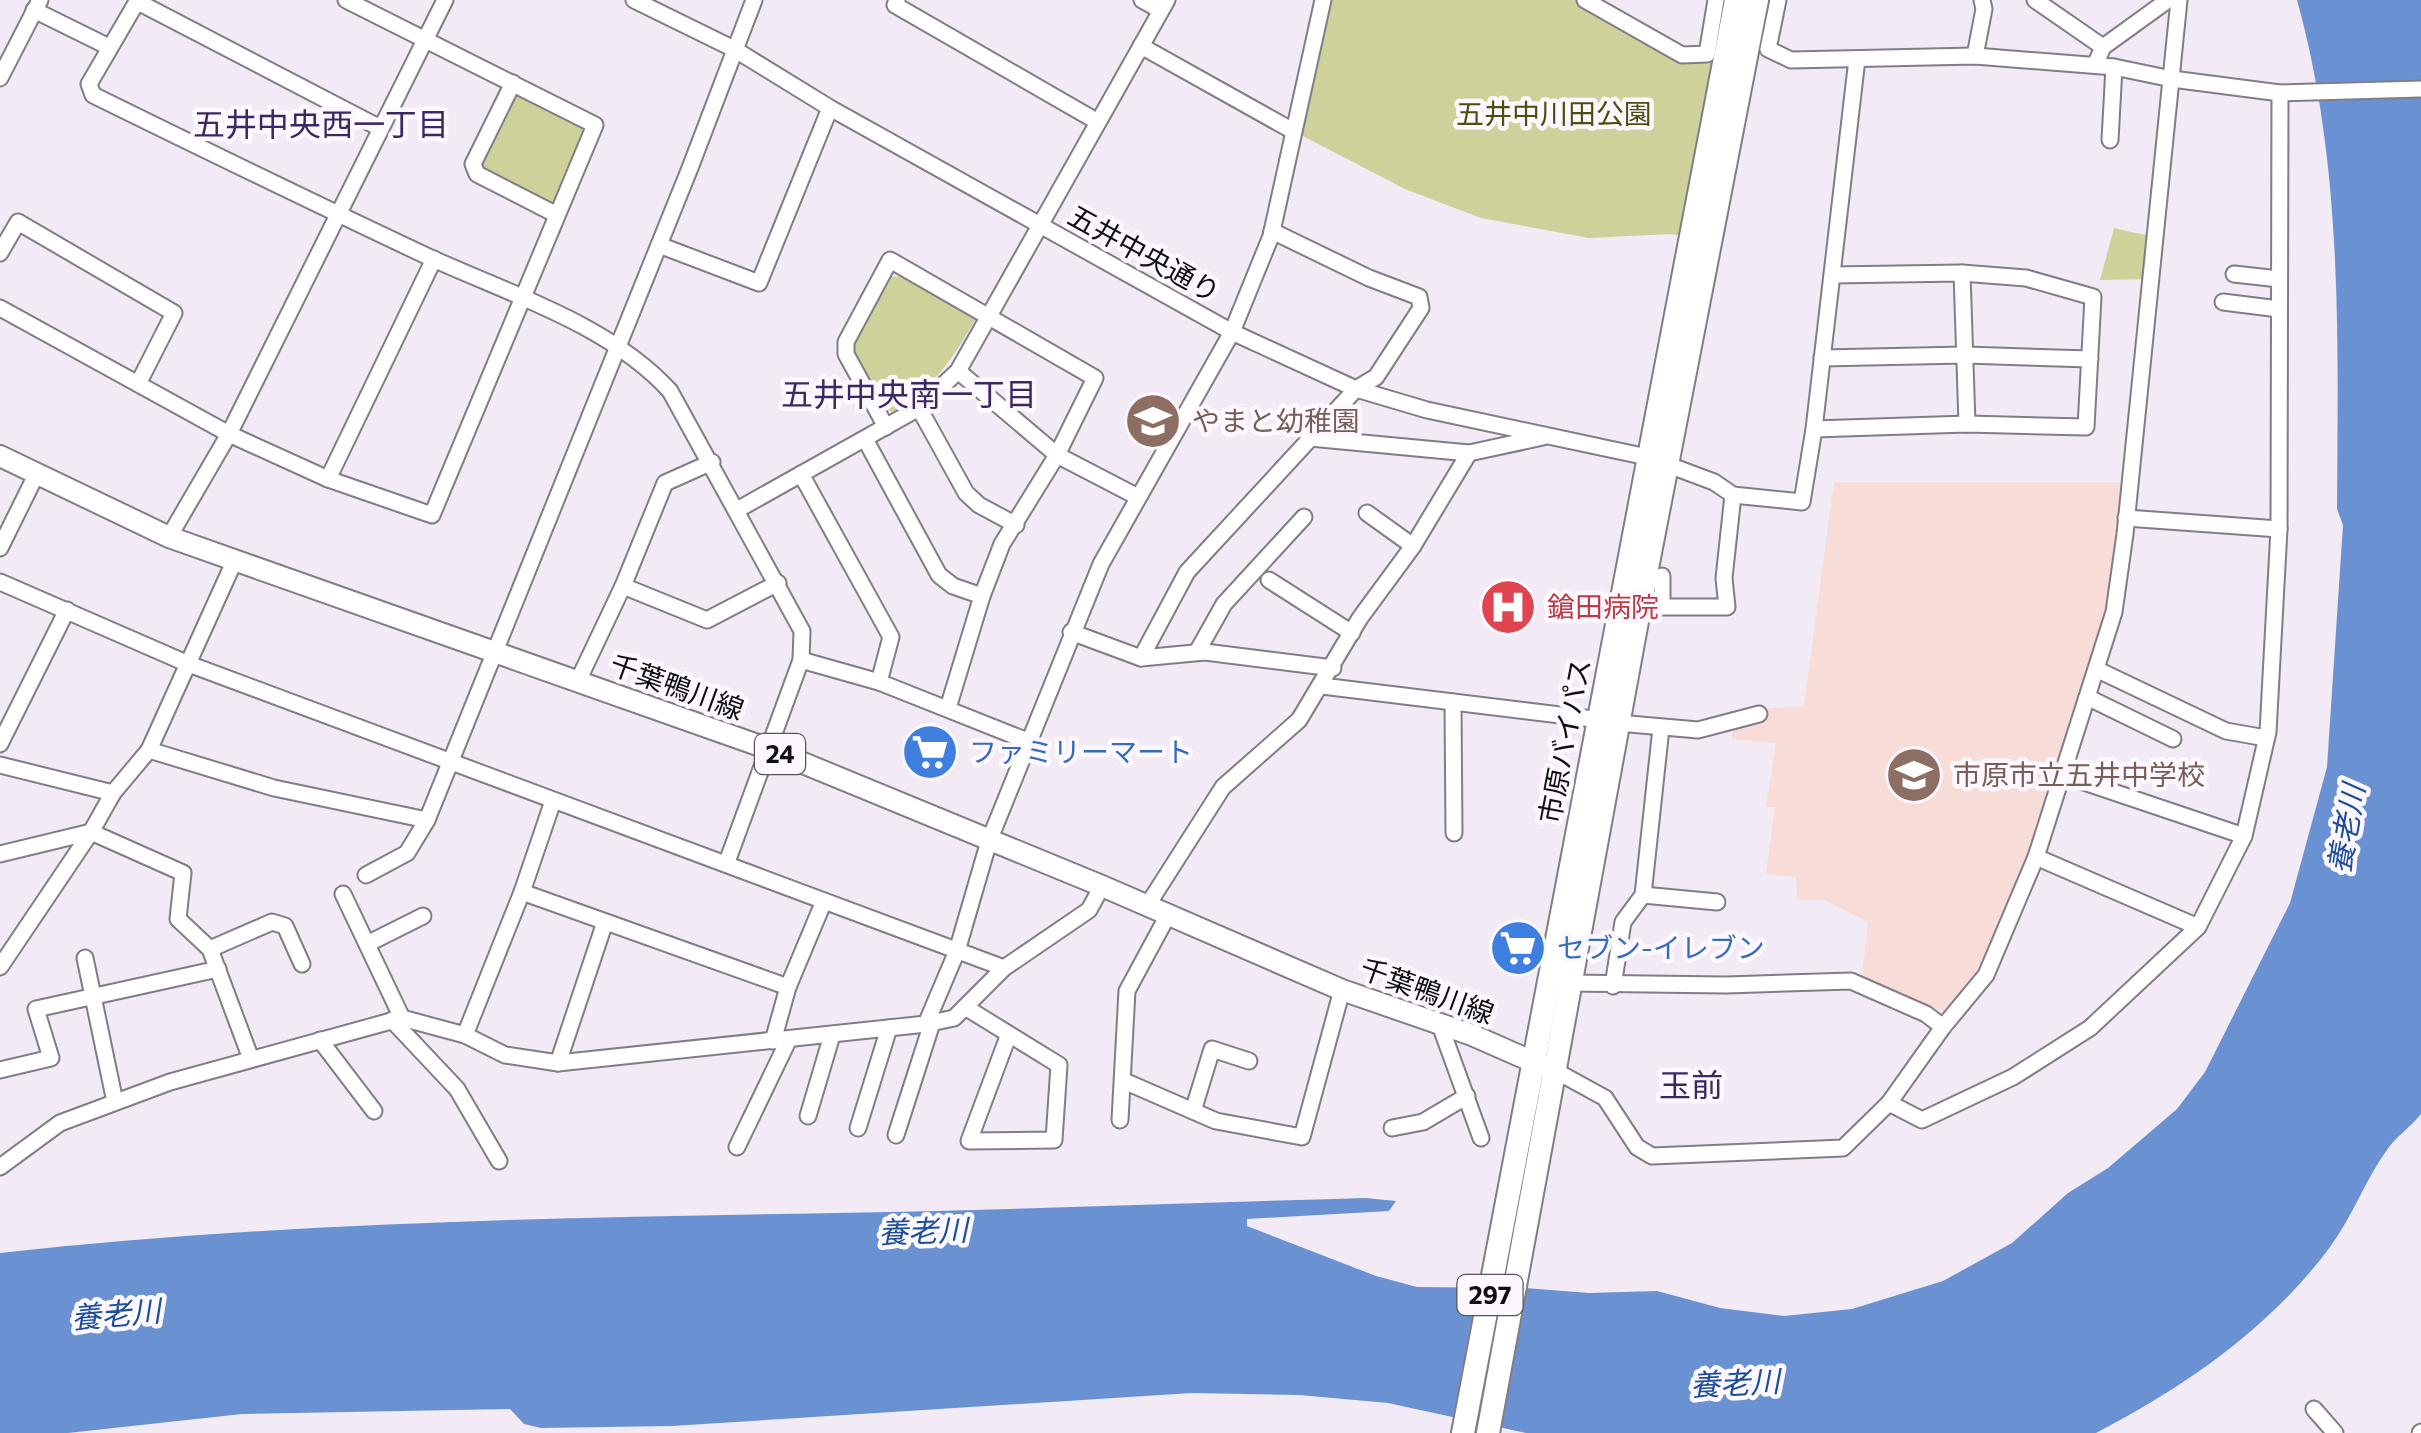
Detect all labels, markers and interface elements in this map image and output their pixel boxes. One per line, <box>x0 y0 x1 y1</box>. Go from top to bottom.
park label: 五井中川田公園 <box>1456 96 1652 130</box>
district label: 五井中央西一丁目 <box>193 103 449 143</box>
street label: 五井中央通り <box>1063 198 1226 309</box>
district label: 五井中央南一丁目 <box>781 373 1037 413</box>
school or university icon: やまと幼稚園 <box>1123 391 1183 451</box>
place label: やまと幼稚園 <box>1192 403 1360 437</box>
hospital icon: 鎗田病院 <box>1478 577 1538 637</box>
place label: 鎗田病院 <box>1547 589 1659 623</box>
street label: 千葉鴨川線 <box>606 646 749 726</box>
street label: 市原バイパス <box>1531 655 1597 826</box>
supermarket icon: ファミリーマート <box>900 722 960 782</box>
road number: 24 <box>755 734 805 774</box>
place label: ファミリーマート <box>969 734 1193 768</box>
school or university icon: 市原市立五井中学校 <box>1884 745 1944 805</box>
place label: 市原市立五井中学校 <box>1953 757 2205 791</box>
water label: 養老川 <box>2319 778 2371 876</box>
supermarket icon: セブン-イレブン <box>1488 918 1548 978</box>
place label: セブン-イレブン <box>1557 930 1765 964</box>
street label: 千葉鴨川線 <box>1356 950 1499 1030</box>
district label: 玉前 <box>1659 1064 1723 1104</box>
water label: 養老川 <box>877 1209 972 1250</box>
road number: 297 <box>1458 1275 1522 1315</box>
water label: 養老川 <box>69 1290 165 1335</box>
water label: 養老川 <box>1689 1361 1784 1402</box>

